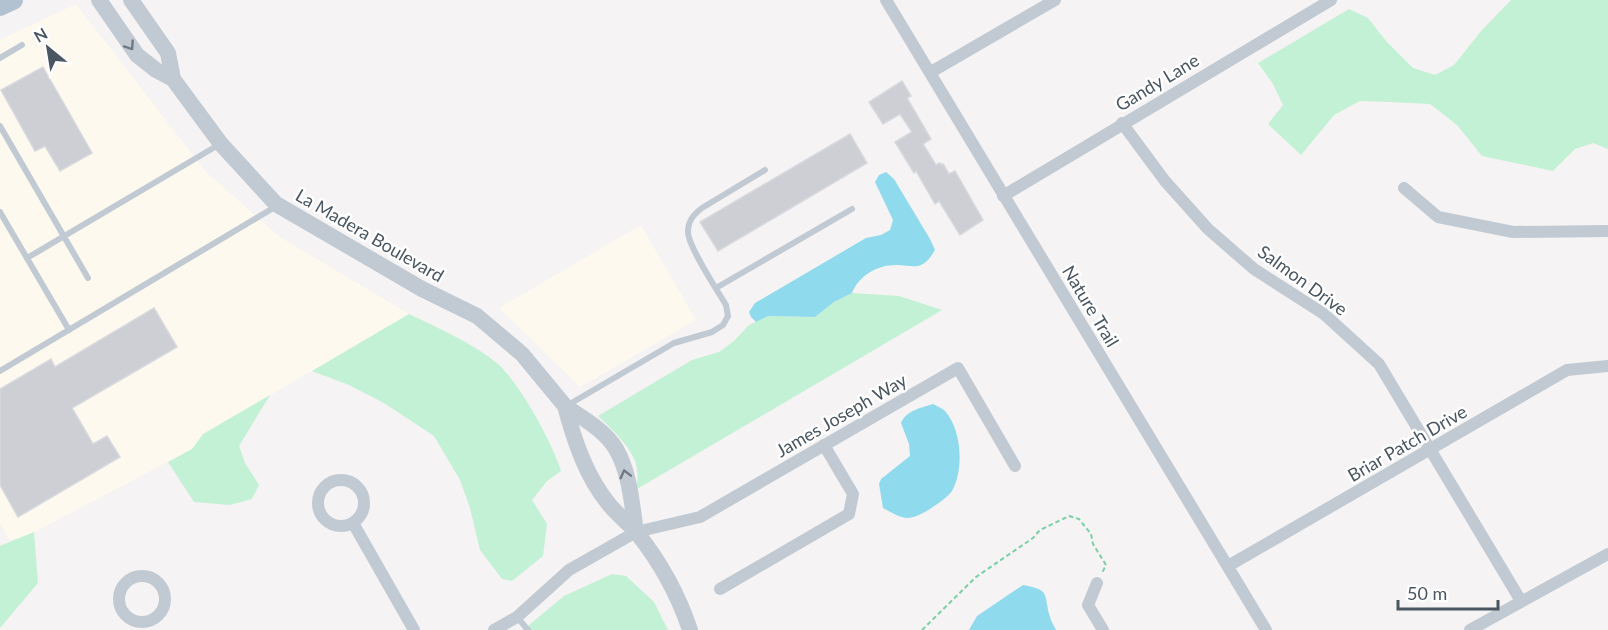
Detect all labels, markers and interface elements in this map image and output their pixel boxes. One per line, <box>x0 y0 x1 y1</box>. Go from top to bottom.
north arrow <box>18 18 78 78</box>
text: N <box>30 23 50 46</box>
one-way arrow <box>123 39 134 50</box>
street label: Gandy Lane <box>1111 49 1203 115</box>
street label: La Madera Boulevard <box>292 184 448 286</box>
street label: Salmon Drive <box>1254 240 1352 320</box>
street label: Nature Trail <box>1058 261 1124 351</box>
street label: James Joseph Way <box>772 368 911 461</box>
street label: Briar Patch Drive <box>1343 400 1471 486</box>
one-way arrow <box>620 469 633 479</box>
scale bar <box>1398 573 1498 611</box>
text: 50 m <box>1407 582 1447 604</box>

